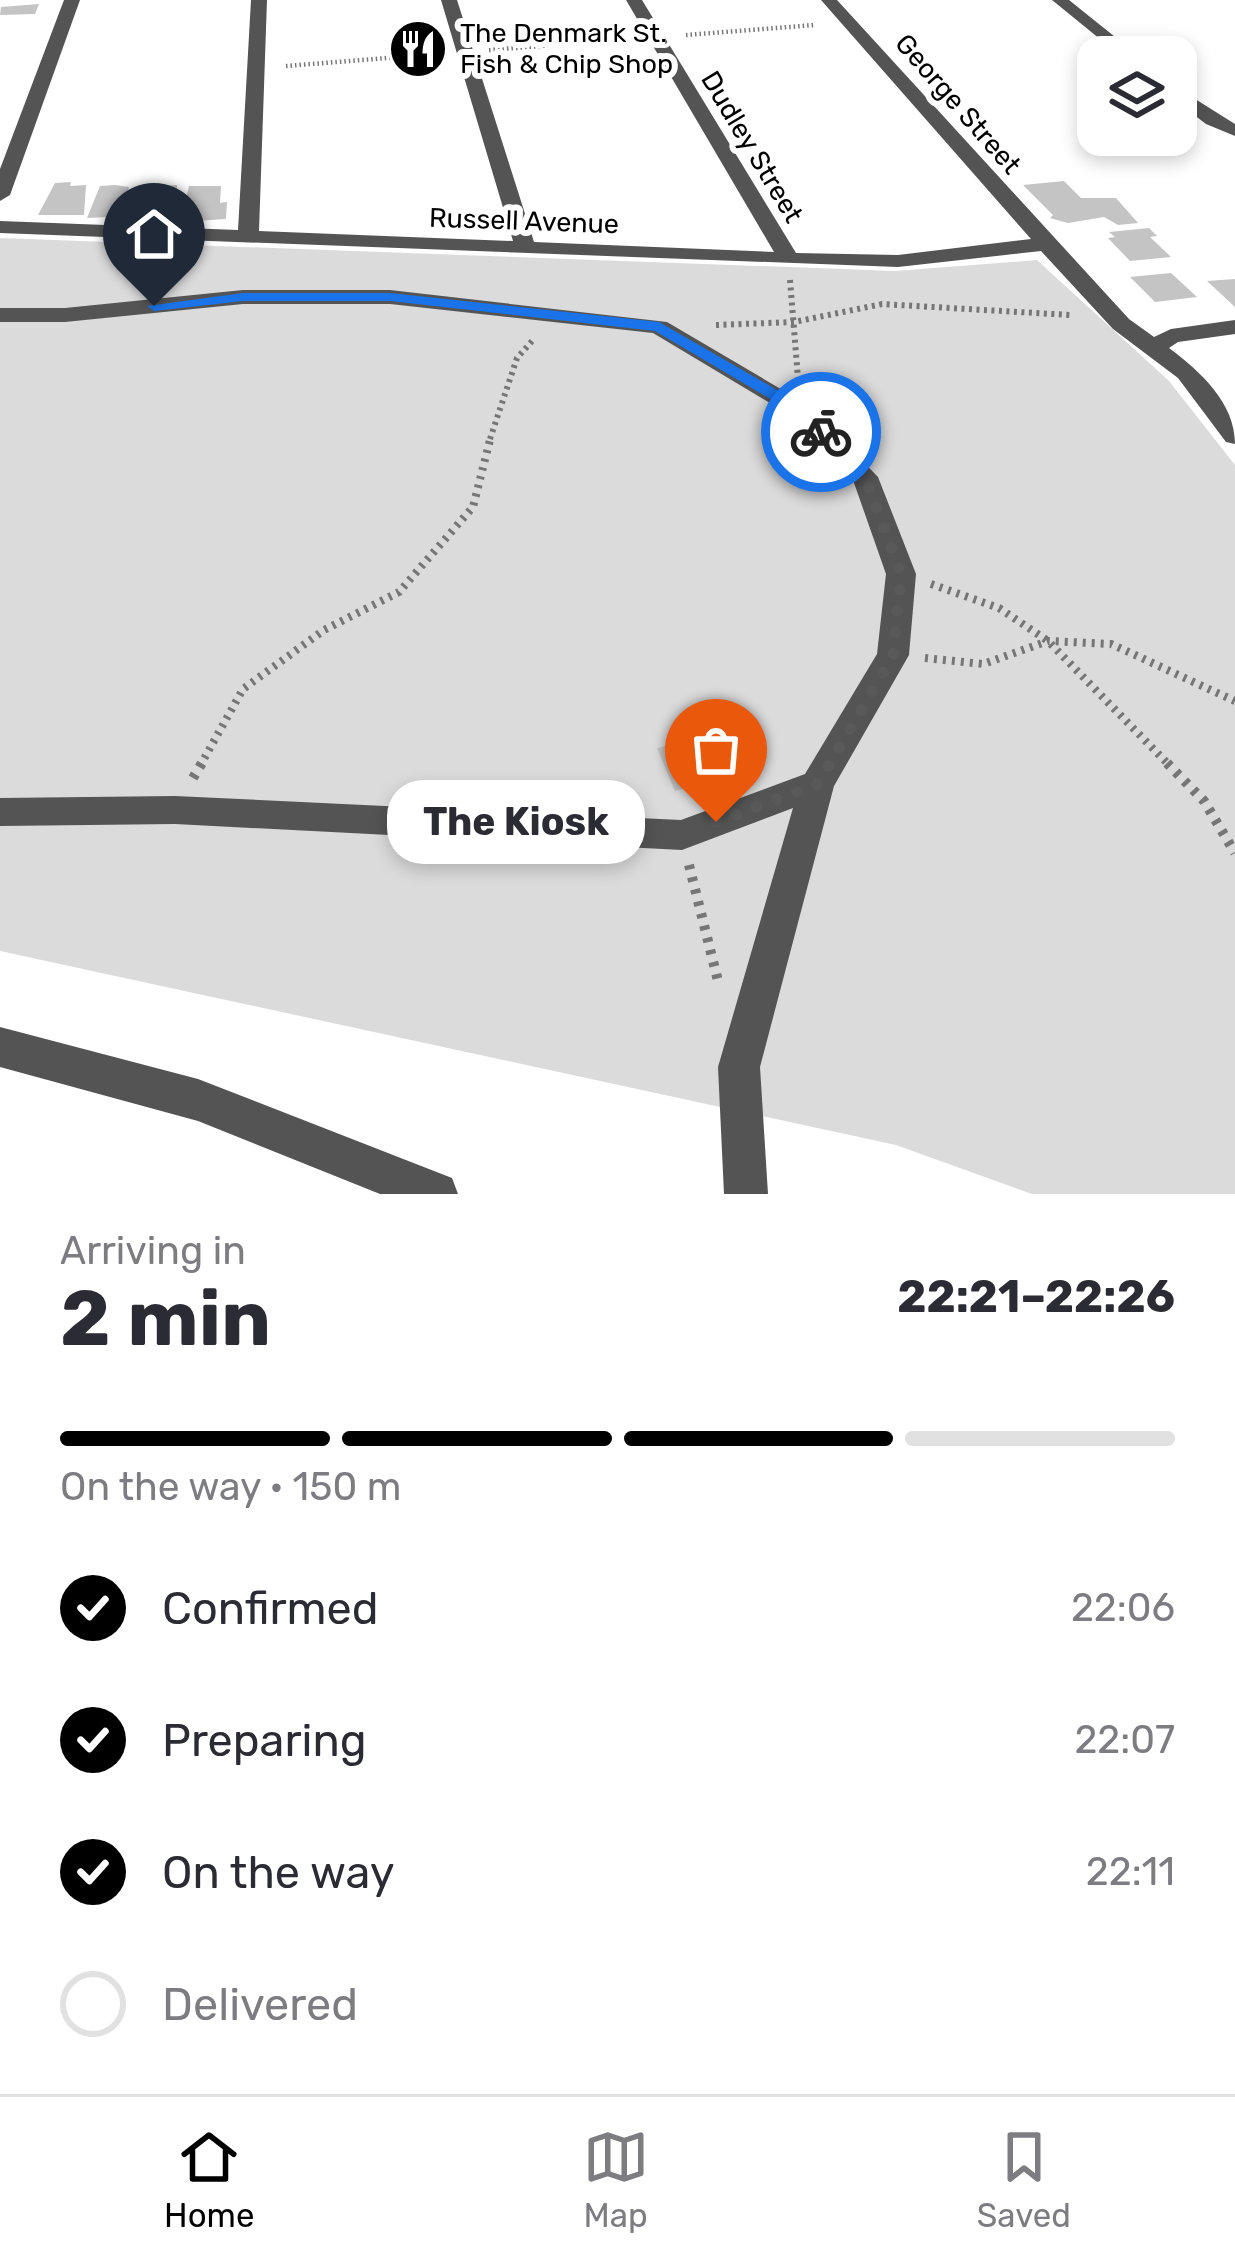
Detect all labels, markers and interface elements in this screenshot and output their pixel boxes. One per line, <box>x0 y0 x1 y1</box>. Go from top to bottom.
place label: The Denmark St. Fish & Chip Shop <box>460 17 673 80</box>
restaurant icon: The Denmark St. Fish & Chip Shop <box>387 18 449 80</box>
street label: George Street <box>889 28 1027 180</box>
map controls <box>1077 36 1197 156</box>
button: layers <box>1077 36 1197 156</box>
street label: Dudley Street <box>694 65 810 229</box>
pin <box>103 183 205 306</box>
icon: home <box>121 201 187 267</box>
street label: Russell Avenue <box>428 202 620 240</box>
courier <box>761 372 881 492</box>
icon: bike <box>788 399 854 465</box>
pin <box>665 699 767 822</box>
icon: bag <box>683 717 749 783</box>
callout: The Kiosk <box>386 780 644 864</box>
text: The Kiosk <box>423 799 609 845</box>
text: Arriving in <box>60 1228 246 1274</box>
text: 22:21–22:26 <box>897 1270 1175 1323</box>
text: 2 min <box>60 1272 271 1365</box>
text: On the way · 150 m <box>60 1464 401 1510</box>
icon: check <box>60 1575 126 1641</box>
text: Confirmed <box>162 1582 379 1635</box>
text: 22:06 <box>1071 1585 1175 1631</box>
icon: check <box>60 1707 126 1773</box>
text: Preparing <box>162 1714 367 1767</box>
text: 22:07 <box>1074 1717 1175 1763</box>
icon: check <box>60 1839 126 1905</box>
text: On the way <box>162 1846 395 1899</box>
text: 22:11 <box>1086 1849 1175 1895</box>
text: Delivered <box>162 1978 358 2031</box>
tab: Home <box>164 2124 254 2235</box>
tab: Map <box>583 2124 649 2235</box>
tab: Saved <box>977 2124 1071 2235</box>

